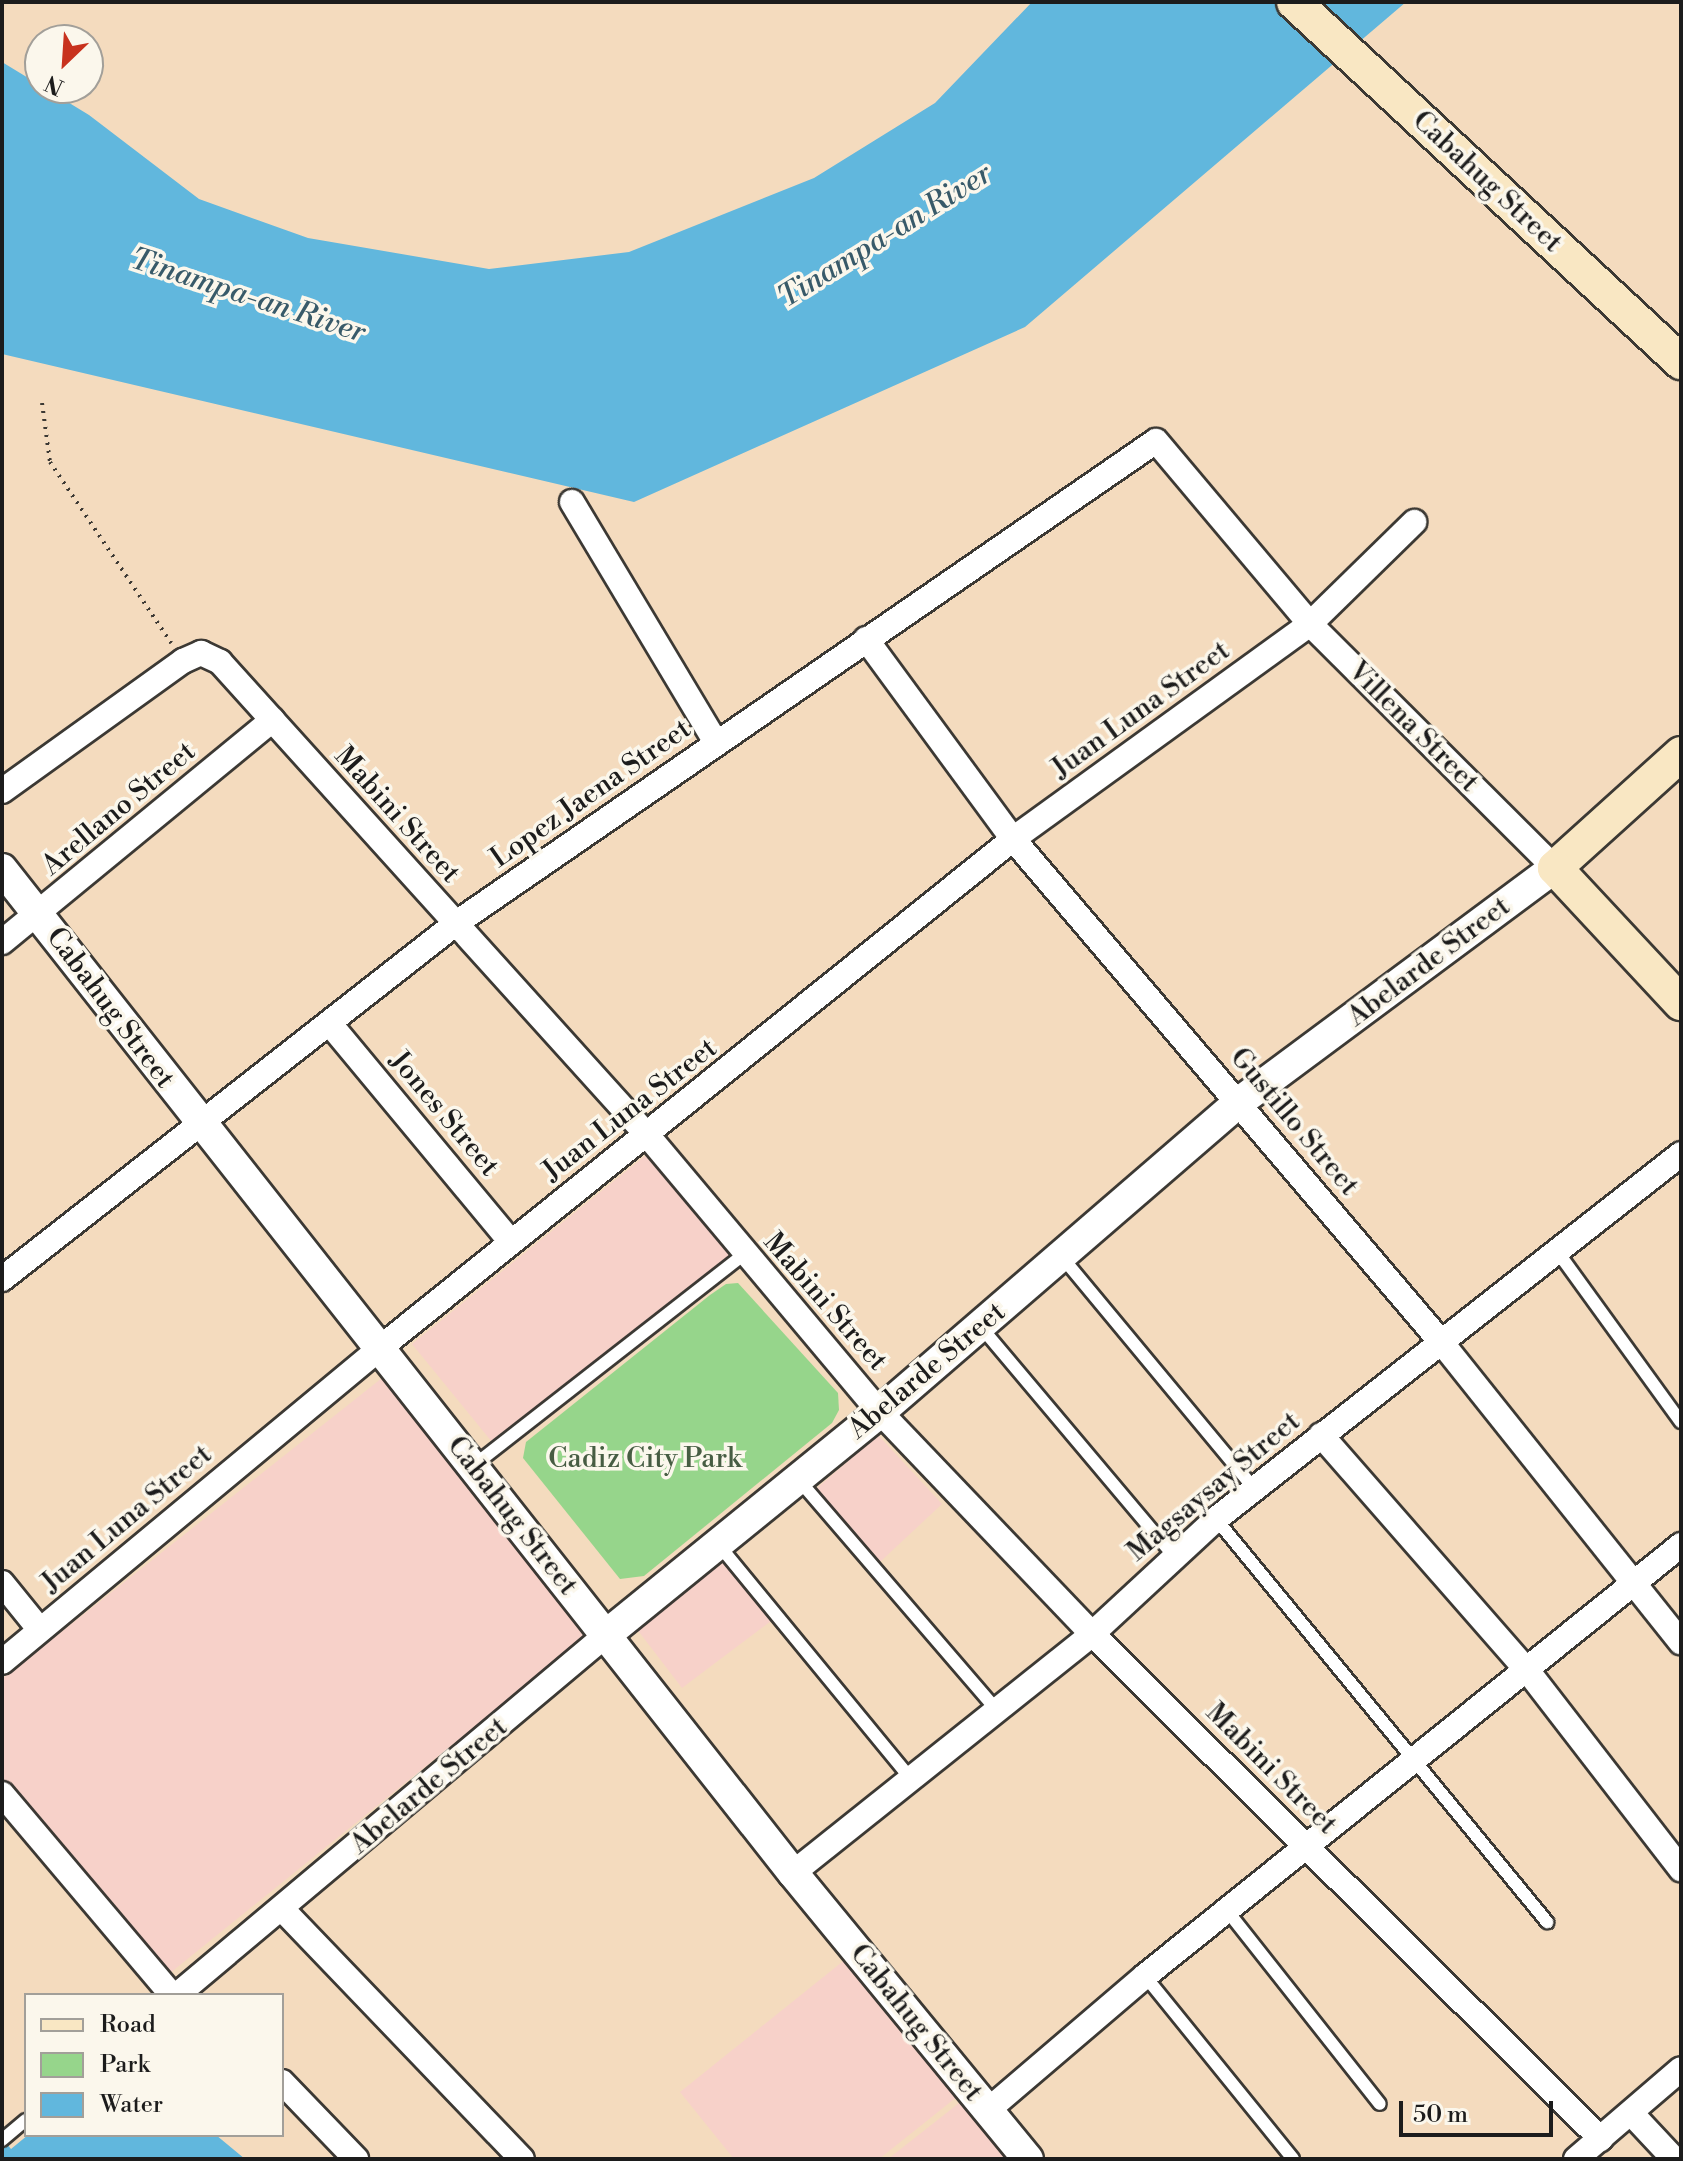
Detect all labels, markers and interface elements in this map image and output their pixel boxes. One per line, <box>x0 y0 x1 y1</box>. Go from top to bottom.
north arrow <box>24 24 104 104</box>
text: N <box>41 68 68 100</box>
street label: Cabahug Street <box>1405 104 1569 260</box>
water label: Tinampa-an River <box>772 156 998 316</box>
water label: Tinampa-an River <box>126 241 370 351</box>
street label: Juan Luna Street <box>1045 634 1237 786</box>
street label: Villena Street <box>1341 655 1485 799</box>
street label: Lopez Jaena Street <box>484 712 698 876</box>
street label: Arellano Street <box>35 735 203 883</box>
street label: Mabini Street <box>327 740 467 890</box>
street label: Abelarde Street <box>1341 890 1517 1034</box>
street label: Cabahug Street <box>39 921 181 1095</box>
street label: Juan Luna Street <box>536 1032 724 1188</box>
street label: Gustillo Street <box>1223 1041 1365 1203</box>
street label: Jones Street <box>382 1045 506 1183</box>
street label: Mabini Street <box>756 1226 894 1378</box>
street label: Abelarde Street <box>842 1295 1012 1447</box>
street label: Magsaysay Street <box>1121 1405 1307 1569</box>
street label: Cabahug Street <box>440 1430 584 1602</box>
street label: Juan Luna Street <box>35 1438 219 1600</box>
park label: Cadiz City Park <box>548 1442 742 1476</box>
street label: Mabini Street <box>1198 1696 1344 1842</box>
street label: Abelarde Street <box>344 1710 514 1862</box>
street label: Cabahug Street <box>842 1938 990 2108</box>
legend <box>24 1993 284 2137</box>
text: Road <box>100 2010 156 2040</box>
text: Park <box>100 2050 150 2080</box>
scale bar <box>1403 2085 1557 2135</box>
text: Water <box>100 2090 163 2120</box>
text: 50 m <box>1413 2100 1468 2130</box>

